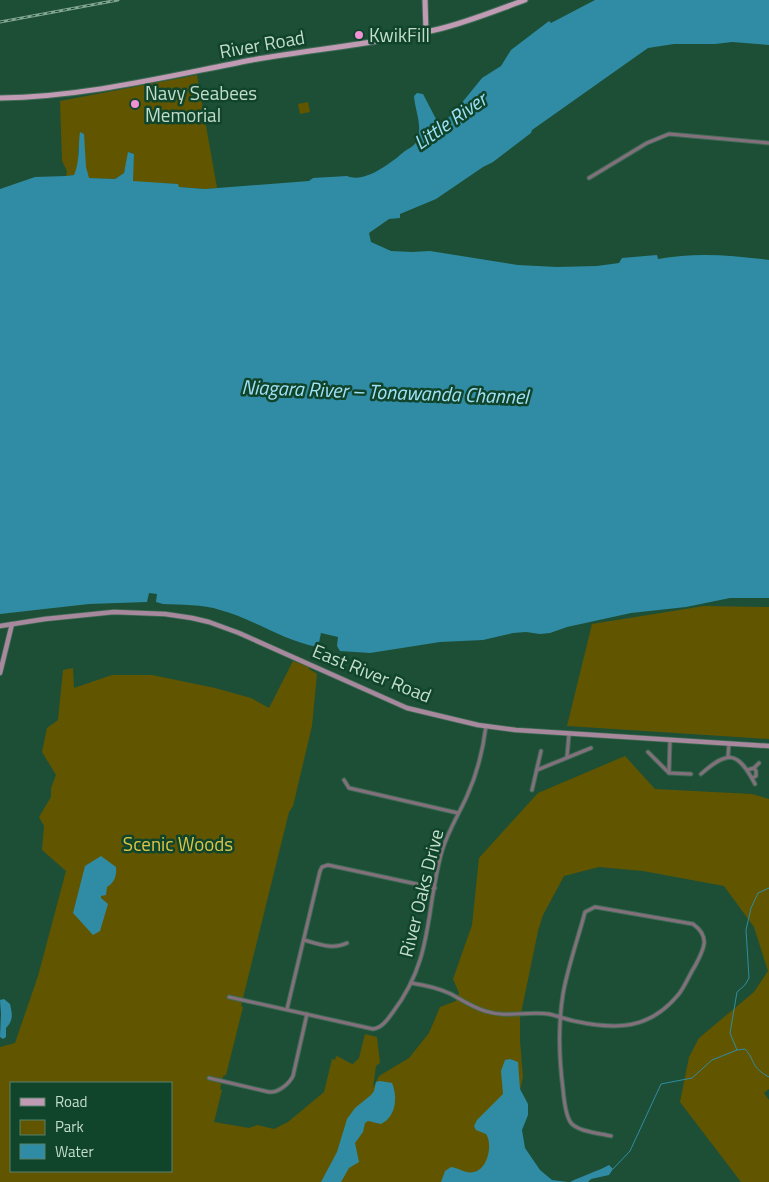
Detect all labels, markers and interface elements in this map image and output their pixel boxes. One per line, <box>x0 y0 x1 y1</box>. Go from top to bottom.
place label: KwikFill <box>369 20 430 49</box>
street label: River Road <box>217 22 307 65</box>
marker: KwikFill <box>353 29 365 41</box>
place label: Navy Seabees Memorial <box>145 78 257 129</box>
water label: Little River <box>407 82 495 157</box>
marker: Navy Seabees Memorial <box>129 98 141 110</box>
water label: Niagara River – Tonawanda Channel <box>241 371 532 412</box>
street label: East River Road <box>308 635 436 710</box>
street label: River Oaks Drive <box>391 826 450 960</box>
park label: Scenic Woods <box>123 829 233 858</box>
legend <box>10 1082 172 1172</box>
text: Road <box>55 1090 87 1113</box>
text: Park <box>55 1115 84 1138</box>
text: Water <box>55 1140 94 1163</box>

